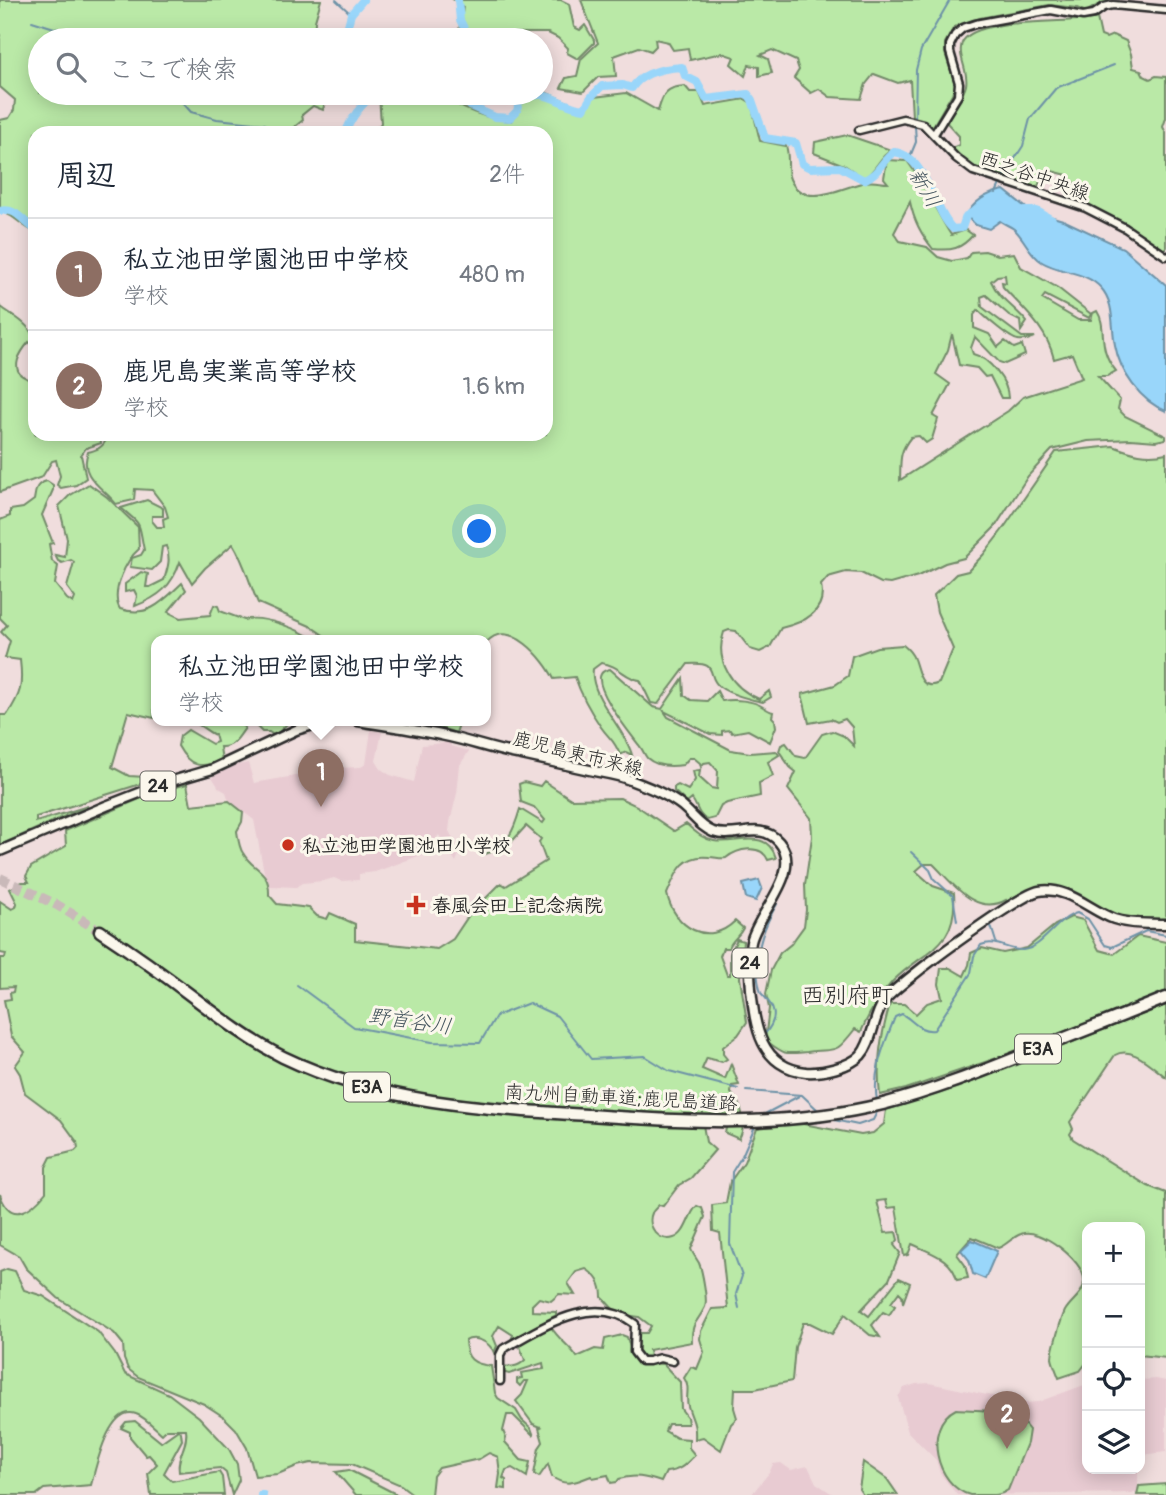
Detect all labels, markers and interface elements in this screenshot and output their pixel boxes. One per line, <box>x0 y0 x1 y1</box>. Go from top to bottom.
search box <box>28 28 553 105</box>
icon: search <box>52 48 90 86</box>
text: ここで検索 <box>108 54 238 86</box>
street label: 西之谷中央線 <box>977 146 1092 206</box>
text: 周辺 <box>56 157 116 194</box>
text: 2件 <box>489 160 525 189</box>
water label: 新川 <box>902 163 947 213</box>
text: 私立池田学園池田中学校 <box>123 244 409 276</box>
text: 1 <box>75 260 84 289</box>
text: 480 m <box>459 260 525 289</box>
text: 学校 <box>123 281 169 310</box>
text: 鹿児島実業高等学校 <box>123 356 357 388</box>
text: 2 <box>73 372 85 401</box>
text: 1.6 km <box>463 372 525 401</box>
text: 学校 <box>123 393 169 422</box>
your location <box>462 514 496 548</box>
popup <box>151 635 491 726</box>
text: 私立池田学園池田中学校 <box>178 651 464 683</box>
text: 学校 <box>178 688 224 717</box>
street label: 鹿児島東市来線 <box>510 726 645 782</box>
pin: 1 <box>298 749 344 807</box>
road number: 24 <box>140 772 176 800</box>
place label: 私立池田学園池田小学校 <box>302 834 511 858</box>
marker: 私立池田学園池田小学校 <box>280 837 296 853</box>
place label: 春風会田上記念病院 <box>432 894 603 918</box>
marker: 春風会田上記念病院 <box>406 895 426 915</box>
road number: 24 <box>732 948 768 978</box>
district label: 西別府町 <box>801 981 893 1010</box>
water label: 野首谷川 <box>366 1002 453 1041</box>
road number: E3A <box>1015 1034 1061 1064</box>
road number: E3A <box>344 1072 390 1102</box>
street label: 南九州自動車道;鹿児島道路 <box>504 1080 738 1116</box>
map controls <box>1082 1222 1145 1474</box>
button: + <box>1082 1222 1145 1285</box>
button: − <box>1082 1285 1145 1348</box>
button: locate <box>1082 1348 1145 1411</box>
pin: 2 <box>984 1391 1030 1449</box>
button: layers <box>1082 1411 1145 1474</box>

